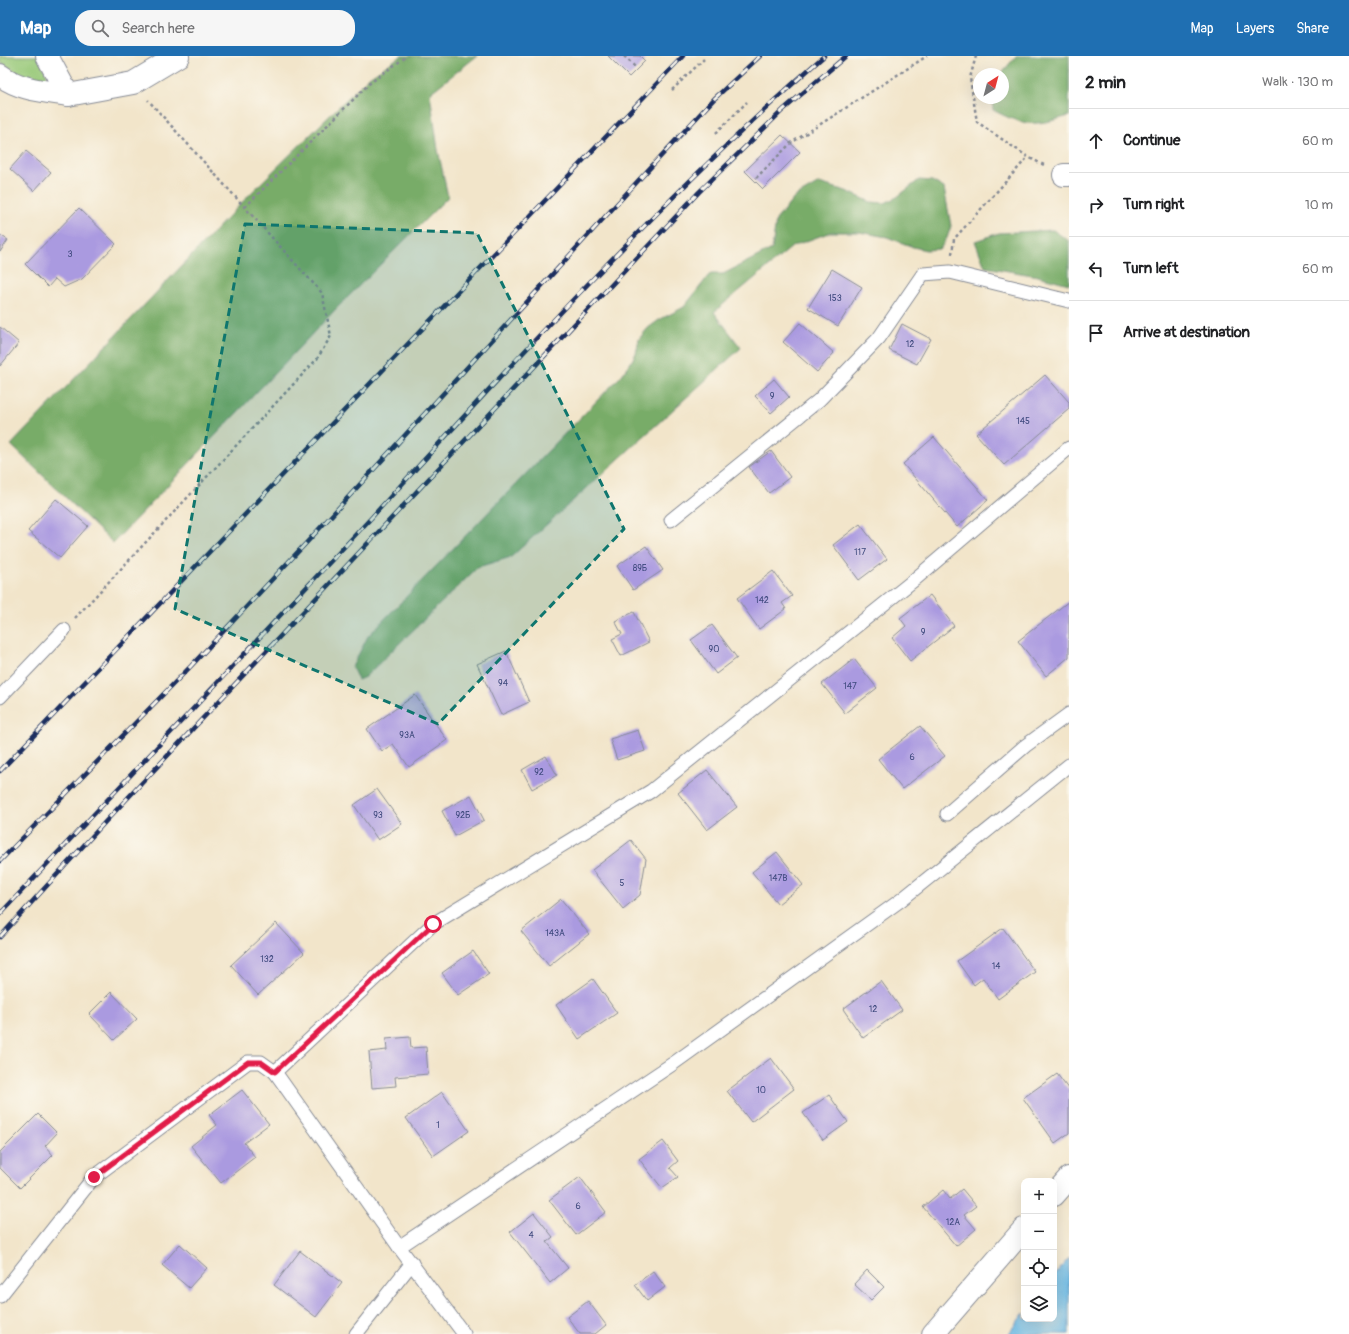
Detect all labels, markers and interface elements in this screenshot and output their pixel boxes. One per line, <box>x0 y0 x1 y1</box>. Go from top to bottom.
search box <box>75 10 355 46</box>
text: Map <box>20 16 51 40</box>
icon: search <box>89 17 111 39</box>
text: Search here <box>121 19 195 38</box>
text: Map <box>1191 20 1214 37</box>
text: Layers <box>1236 20 1274 37</box>
text: Share <box>1296 20 1329 37</box>
north arrow <box>973 68 1009 104</box>
text: 2 min <box>1085 72 1126 93</box>
text: Walk · 130 m <box>1262 74 1333 90</box>
icon: ahead <box>1085 130 1107 152</box>
text: Continue <box>1123 131 1181 150</box>
text: 60 m <box>1302 133 1333 149</box>
icon: right <box>1085 194 1107 216</box>
text: Turn right <box>1123 195 1184 214</box>
text: 10 m <box>1305 197 1333 213</box>
house number: 3 <box>67 249 73 260</box>
icon: left <box>1085 258 1107 280</box>
text: Turn left <box>1123 259 1179 278</box>
text: 60 m <box>1302 261 1333 277</box>
house number: 153 <box>828 293 842 304</box>
icon: arrive <box>1085 322 1107 344</box>
text: Arrive at destination <box>1123 323 1250 342</box>
house number: 12 <box>906 339 914 350</box>
house number: 9 <box>770 391 775 402</box>
house number: 145 <box>1016 416 1030 427</box>
house number: 117 <box>854 547 866 558</box>
house number: 89Б <box>633 563 647 574</box>
house number: 142 <box>755 595 769 606</box>
house number: 9 <box>921 627 926 638</box>
house number: 90 <box>709 644 719 655</box>
house number: 94 <box>498 678 509 689</box>
house number: 147 <box>843 681 857 692</box>
house number: 93А <box>399 730 415 741</box>
house number: 6 <box>909 752 915 763</box>
house number: 92 <box>534 767 544 778</box>
house number: 93 <box>373 810 383 821</box>
house number: 92Б <box>455 810 471 821</box>
house number: 147В <box>769 873 787 884</box>
house number: 5 <box>620 878 625 889</box>
route start <box>424 915 442 933</box>
house number: 143А <box>545 928 565 939</box>
house number: 132 <box>260 954 274 965</box>
house number: 14 <box>992 961 1001 972</box>
house number: 12 <box>869 1004 877 1015</box>
house number: 10 <box>756 1085 766 1096</box>
house number: 1 <box>436 1120 440 1131</box>
route end <box>85 1168 103 1186</box>
map controls <box>1021 1178 1057 1322</box>
button: + <box>1021 1178 1057 1214</box>
house number: 6 <box>575 1201 581 1212</box>
button: − <box>1021 1214 1057 1250</box>
house number: 12А <box>946 1217 960 1228</box>
house number: 4 <box>528 1230 534 1241</box>
button: locate <box>1021 1250 1057 1286</box>
button: layers <box>1021 1286 1057 1322</box>

